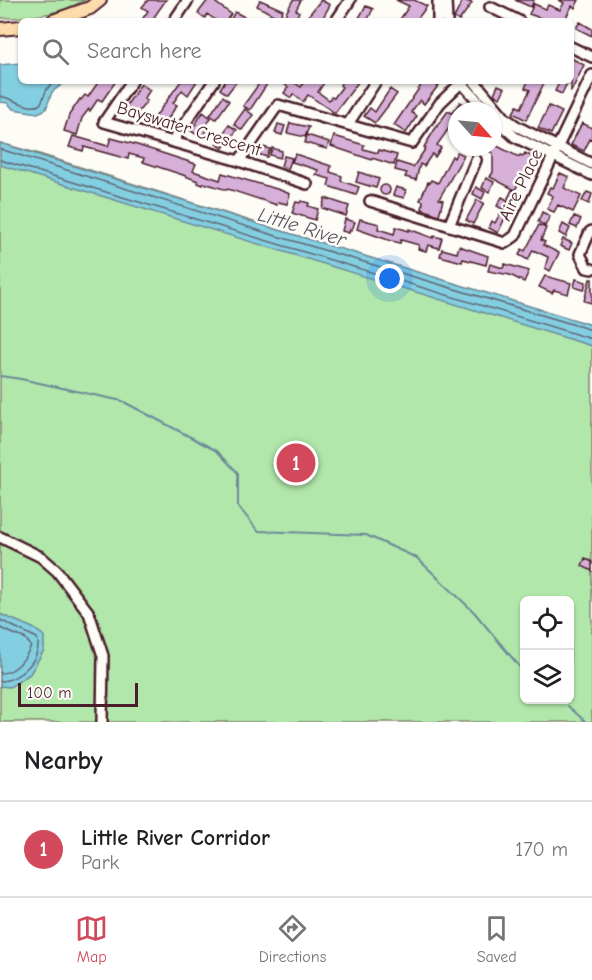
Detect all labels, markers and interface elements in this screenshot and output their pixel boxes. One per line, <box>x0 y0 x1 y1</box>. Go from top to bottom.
search box <box>18 18 574 84</box>
icon: search <box>39 35 72 68</box>
text: Search here <box>87 38 202 64</box>
street label: Bayswater Crescent <box>114 97 264 161</box>
north arrow <box>448 102 502 156</box>
street label: Aire Place <box>495 146 547 224</box>
water label: Little River <box>255 203 350 252</box>
your location <box>375 264 404 293</box>
pin: 1 <box>276 440 316 486</box>
map controls <box>520 596 574 704</box>
button: locate <box>520 596 574 650</box>
button: layers <box>520 650 574 704</box>
scale bar <box>18 680 138 708</box>
text: 100 m <box>27 684 71 702</box>
text: Nearby <box>24 746 103 776</box>
text: Little River Corridor <box>81 825 270 851</box>
text: 1 <box>40 838 47 861</box>
text: 170 m <box>515 838 568 861</box>
text: Park <box>81 851 119 874</box>
tab: Map <box>75 912 108 966</box>
tab: Directions <box>259 912 326 966</box>
tab: Saved <box>477 912 517 966</box>

